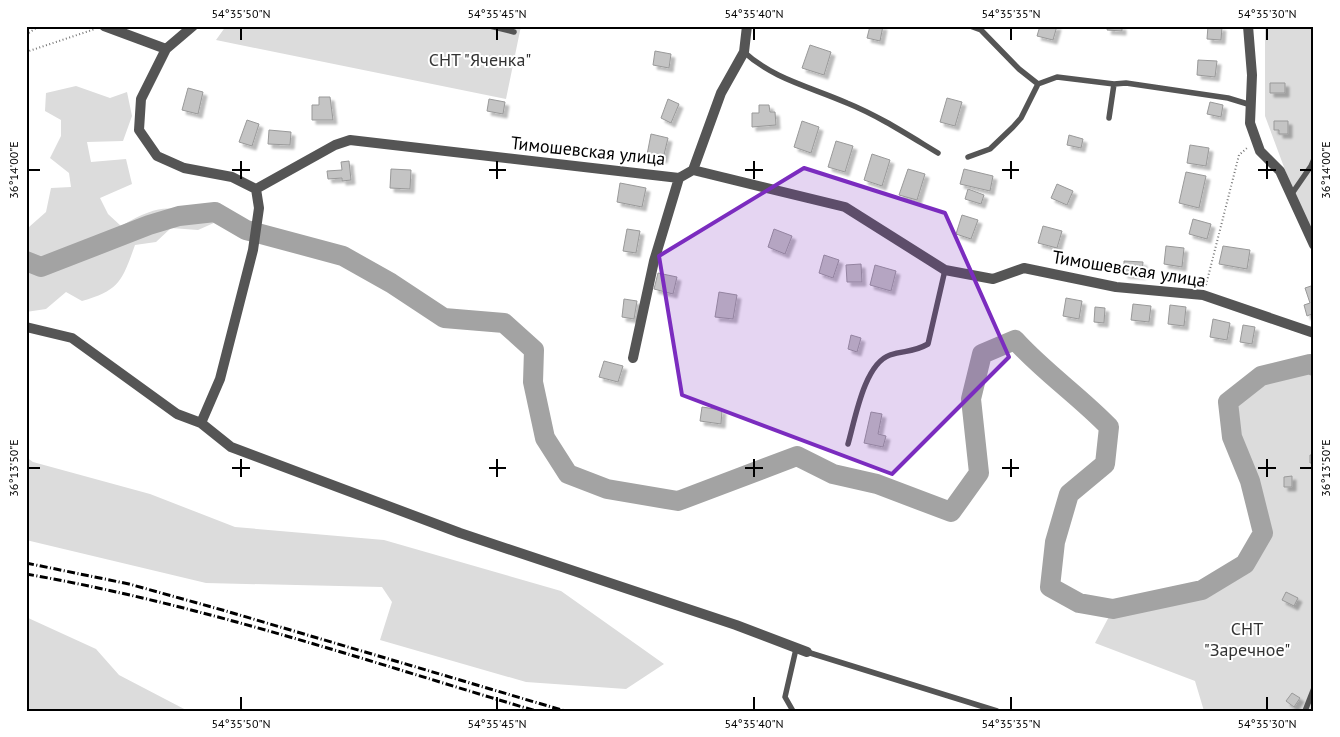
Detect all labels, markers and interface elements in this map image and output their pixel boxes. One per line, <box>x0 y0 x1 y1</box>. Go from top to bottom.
text: 54°35'50"N <box>211 6 271 21</box>
text: 54°35'45"N <box>467 6 527 21</box>
text: 54°35'40"N <box>724 6 784 21</box>
text: 54°35'35"N <box>981 6 1041 21</box>
text: 54°35'30"N <box>1237 6 1297 21</box>
park label: СНТ "Яченка" <box>429 48 531 71</box>
street label: Тимошевская улица <box>510 131 666 170</box>
text: 36°14'00"E <box>6 141 21 199</box>
text: 36°14'00"E <box>1318 141 1333 199</box>
street label: Тимошевская улица <box>1051 245 1208 292</box>
text: 36°13'50"E <box>6 439 21 497</box>
text: 36°13'50"E <box>1318 439 1333 497</box>
park label: СНТ "Заречное" <box>1204 617 1290 661</box>
text: 54°35'50"N <box>211 716 271 731</box>
text: 54°35'45"N <box>467 716 527 731</box>
text: 54°35'40"N <box>724 716 784 731</box>
text: 54°35'35"N <box>981 716 1041 731</box>
text: 54°35'30"N <box>1237 716 1297 731</box>

